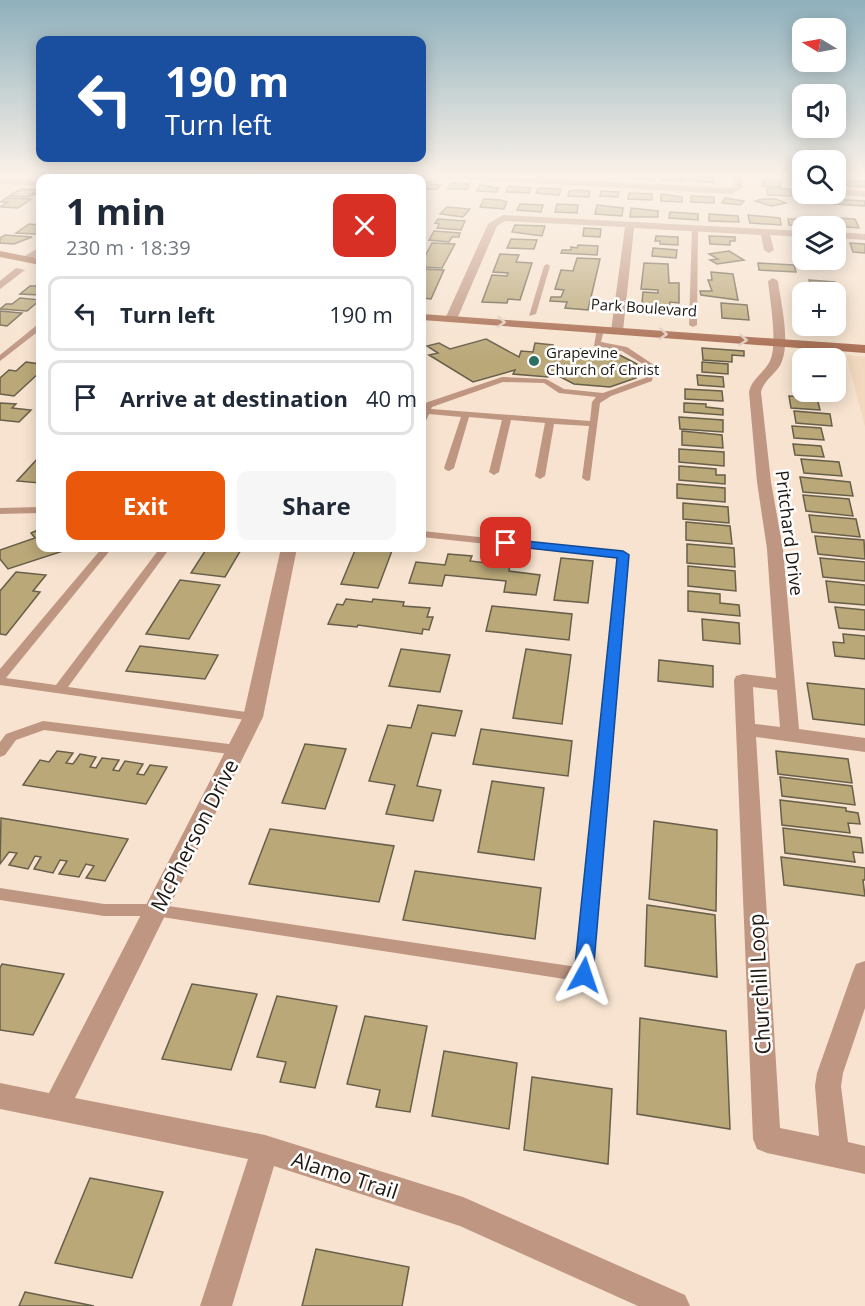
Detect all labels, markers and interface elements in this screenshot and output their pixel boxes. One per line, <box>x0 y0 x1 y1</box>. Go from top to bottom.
north arrow <box>792 18 846 72</box>
map controls <box>792 18 846 402</box>
text: 190 m <box>165 52 289 109</box>
icon: left <box>66 60 144 138</box>
button: sound <box>792 84 846 138</box>
text: Turn left <box>165 106 272 143</box>
button: search <box>792 150 846 204</box>
text: 1 min <box>66 187 166 236</box>
button: close <box>333 194 396 257</box>
button: layers <box>792 216 846 270</box>
text: 230 m · 18:39 <box>66 234 191 261</box>
button: + <box>792 282 846 336</box>
street label: Park Boulevard <box>590 293 698 321</box>
icon: left <box>69 297 102 330</box>
text: Turn left <box>120 299 215 329</box>
text: 190 m <box>329 299 393 329</box>
one-way arrow <box>496 316 505 329</box>
one-way arrow <box>659 328 668 341</box>
one-way arrow <box>739 333 748 346</box>
place label: Grapevine Church of Christ <box>546 342 659 379</box>
button: − <box>792 348 846 402</box>
marker: Grapevine Church of Christ <box>527 354 541 368</box>
icon: arrive <box>69 381 102 414</box>
text: Arrive at destination <box>120 383 348 413</box>
text: 40 m <box>366 383 417 413</box>
street label: Pritchard Drive <box>770 469 810 597</box>
button: Exit <box>66 471 225 540</box>
button: Share <box>237 471 396 540</box>
pin <box>480 517 531 568</box>
icon: arrive <box>489 526 522 559</box>
street label: McPherson Drive <box>144 754 244 916</box>
street label: Churchill Loop <box>741 913 777 1055</box>
position arrow <box>552 943 616 1007</box>
street label: Alamo Trail <box>288 1145 402 1205</box>

